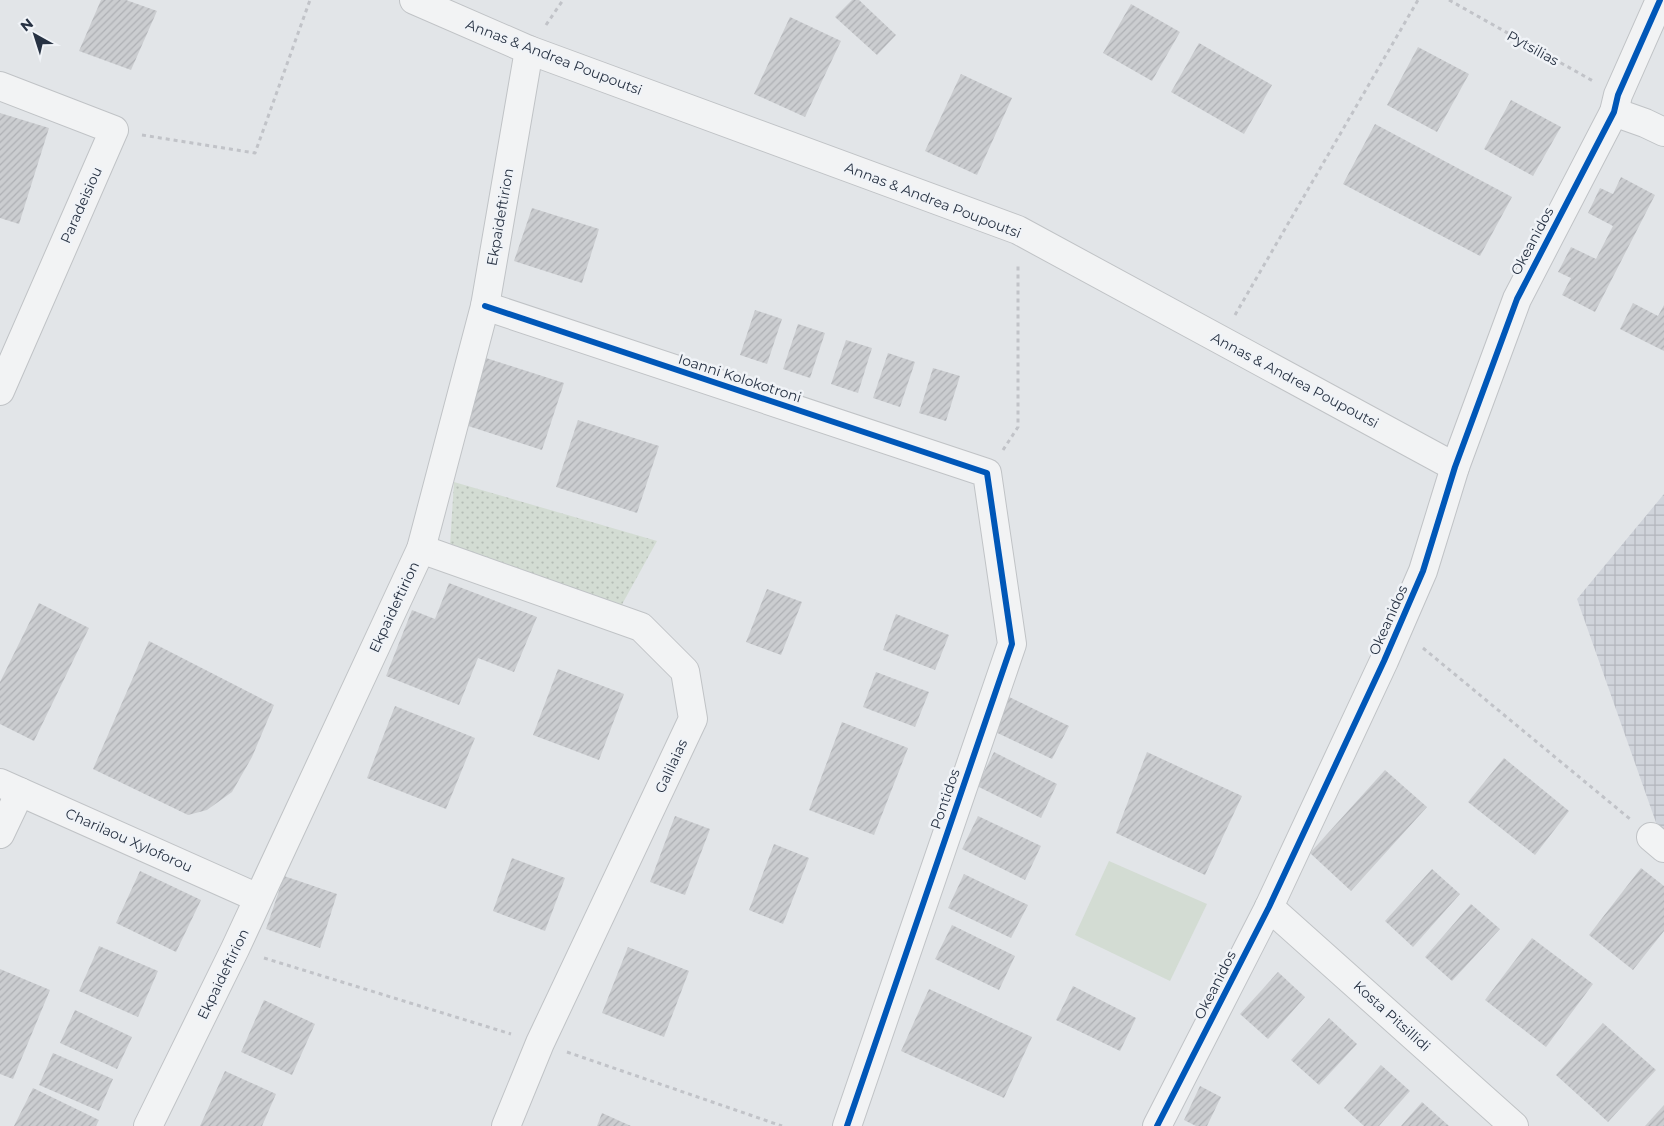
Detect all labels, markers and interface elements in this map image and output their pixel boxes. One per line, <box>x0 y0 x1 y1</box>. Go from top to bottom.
north arrow <box>10 10 60 60</box>
text: N <box>17 14 37 35</box>
street label: Annas & Andrea Poupoutsi <box>463 15 645 99</box>
street label: Pytsilias <box>1504 26 1562 70</box>
street label: Annas & Andrea Poupoutsi <box>842 158 1024 242</box>
street label: Paradeisiou <box>56 164 106 246</box>
street label: Ekpaideftirion <box>483 167 517 267</box>
street label: Okeanidos <box>1507 204 1558 278</box>
street label: Annas & Andrea Poupoutsi <box>1208 328 1382 432</box>
street label: Ioanni Kolokotroni <box>676 350 804 406</box>
street label: Ekpaideftirion <box>365 558 423 656</box>
street label: Okeanidos <box>1365 582 1411 658</box>
street label: Galilaias <box>651 736 691 796</box>
street label: Pontidos <box>926 766 964 832</box>
street label: Charilaou Xyloforou <box>63 804 195 876</box>
street label: Ekpaideftirion <box>193 926 253 1022</box>
street label: Okeanidos <box>1190 948 1240 1022</box>
street label: Kosta Pitsillidi <box>1350 977 1434 1055</box>

